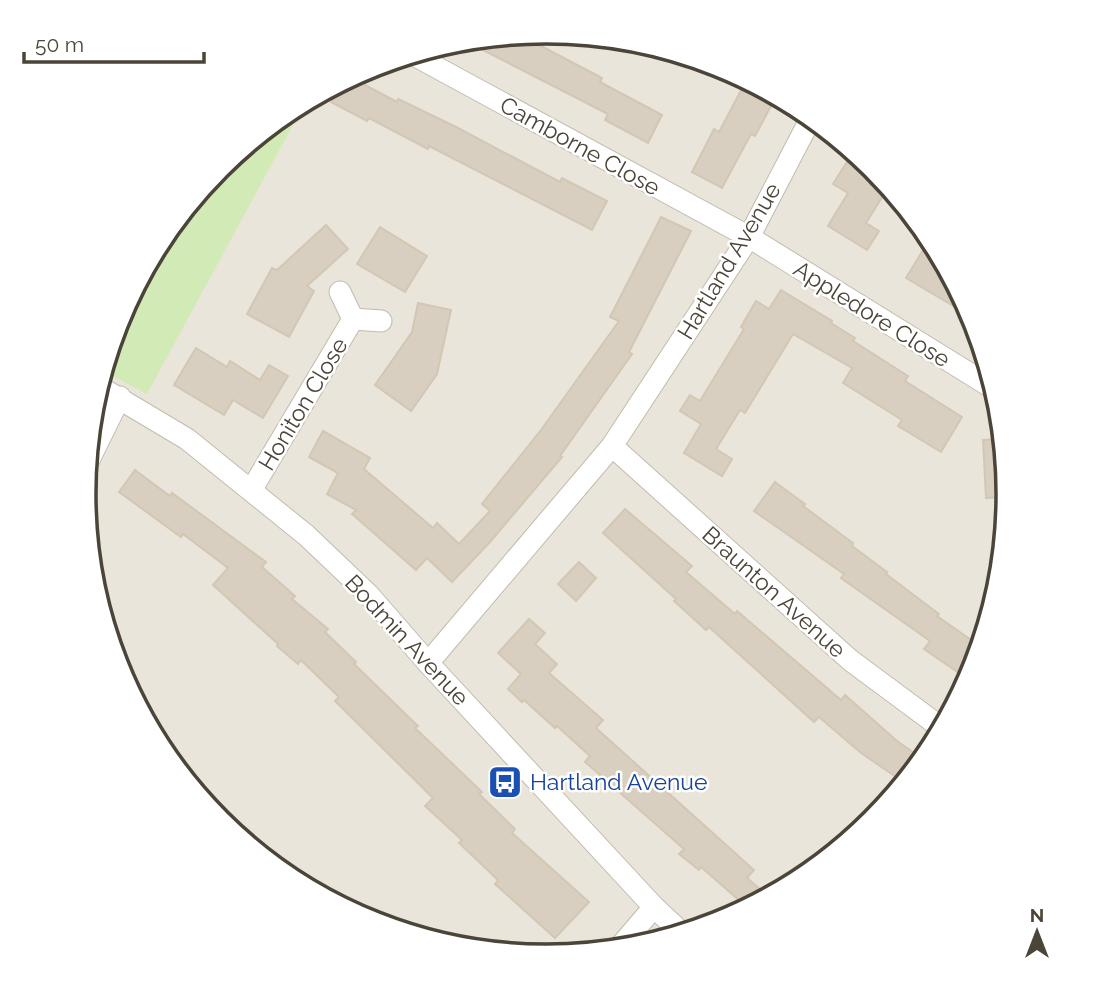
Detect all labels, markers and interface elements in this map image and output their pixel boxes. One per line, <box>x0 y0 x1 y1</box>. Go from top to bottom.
scale bar <box>24 21 205 65</box>
text: 50 m <box>35 32 84 57</box>
street label: Camborne Close <box>496 90 665 201</box>
street label: Hartland Avenue <box>671 178 786 344</box>
street label: Appledore Close <box>789 255 955 372</box>
street label: Honiton Close <box>252 333 353 475</box>
street label: Braunton Avenue <box>697 520 851 663</box>
street label: Bodmin Avenue <box>340 569 475 711</box>
bus stop icon: Hartland Avenue <box>486 763 524 801</box>
place label: Hartland Avenue <box>530 768 708 795</box>
north arrow <box>1002 897 1072 967</box>
text: N <box>1030 904 1044 926</box>

